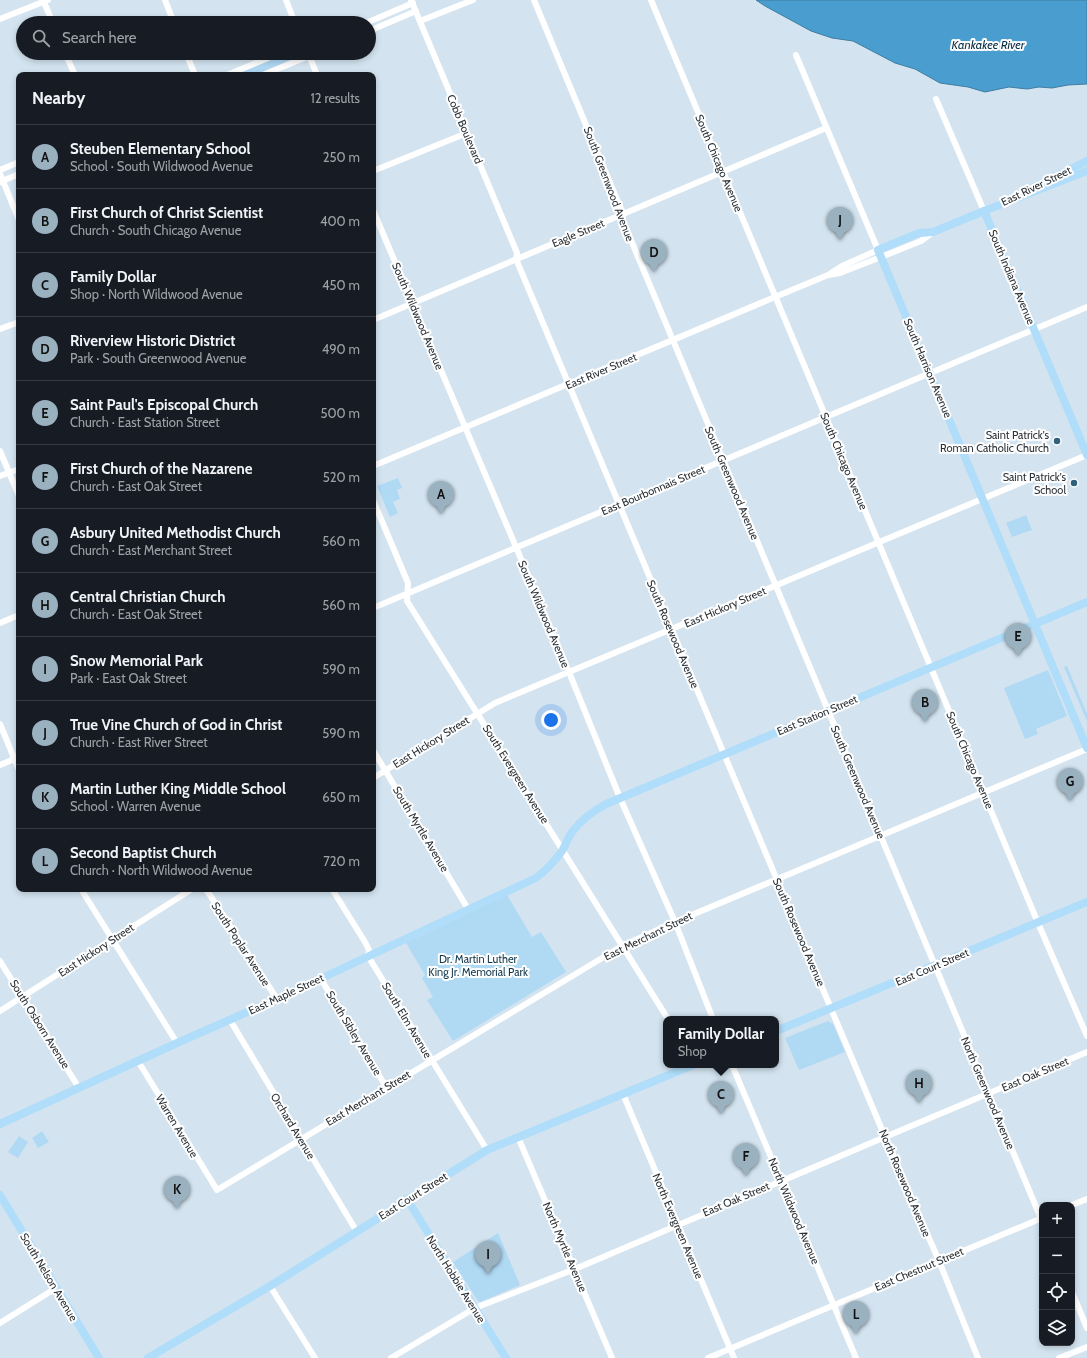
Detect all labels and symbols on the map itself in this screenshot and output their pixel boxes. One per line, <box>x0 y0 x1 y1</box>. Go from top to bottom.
water label: Kankakee River <box>952 37 1026 52</box>
street label: Cobb Boulevard <box>444 92 486 166</box>
street label: South Chicago Avenue <box>692 112 746 214</box>
street label: South Greenwood Avenue <box>581 125 637 244</box>
street label: East River Street <box>999 163 1074 209</box>
pin: J <box>827 207 853 240</box>
street label: Eagle Street <box>550 216 607 250</box>
street label: South Indiana Avenue <box>986 227 1038 327</box>
pin: D <box>641 239 667 272</box>
street label: South Wildwood Avenue <box>389 260 447 372</box>
street label: South Harrison Avenue <box>901 316 955 420</box>
street label: East River Street <box>563 350 639 392</box>
street label: South Chicago Avenue <box>817 410 871 512</box>
street label: South Greenwood Avenue <box>702 424 762 542</box>
place label: Saint Patrick's Roman Catholic Church <box>940 428 1049 455</box>
marker: Saint Patrick's Roman Catholic Church <box>1052 436 1062 446</box>
street label: East Bourbonnais Street <box>599 462 707 518</box>
place label: Saint Patrick's School <box>1003 470 1066 497</box>
marker: Saint Patrick's School <box>1069 478 1079 488</box>
pin: A <box>428 481 454 514</box>
street label: South Wildwood Avenue <box>515 558 573 670</box>
street label: South Rosewood Avenue <box>644 578 702 691</box>
street label: East Hickory Street <box>682 583 768 631</box>
pin: E <box>1005 623 1031 656</box>
pin: B <box>912 689 938 722</box>
street label: East Station Street <box>775 692 860 738</box>
street label: South Chicago Avenue <box>943 709 997 811</box>
your location <box>541 710 561 730</box>
street label: East Hickory Street <box>390 713 472 771</box>
street label: South Evergreen Avenue <box>480 722 552 826</box>
street label: South Greenwood Avenue <box>828 723 888 841</box>
pin: G <box>1057 768 1083 801</box>
street label: South Myrtle Avenue <box>390 784 452 875</box>
street label: South Rosewood Avenue <box>770 876 828 989</box>
street label: South Poplar Avenue <box>209 899 274 989</box>
street label: East Merchant Street <box>602 908 695 963</box>
street label: East Hickory Street <box>55 920 137 980</box>
street label: East Court Street <box>893 945 971 989</box>
park label: Dr. Martin Luther King Jr. Memorial Park <box>428 952 528 979</box>
street label: East Maple Street <box>246 970 326 1018</box>
street label: South Osborn Avenue <box>7 977 73 1071</box>
street label: South Elm Avenue <box>379 980 435 1061</box>
street label: South Sibley Avenue <box>323 988 385 1078</box>
street label: North Greenwood Avenue <box>958 1035 1018 1152</box>
street label: East Oak Street <box>999 1053 1071 1094</box>
street label: East Merchant Street <box>323 1067 413 1129</box>
pin: H <box>906 1070 932 1103</box>
pin: C <box>708 1081 734 1114</box>
street label: Orchard Avenue <box>268 1090 318 1162</box>
street label: Warren Avenue <box>153 1092 202 1160</box>
street label: North Rosewood Avenue <box>876 1127 934 1239</box>
pin: F <box>733 1143 759 1176</box>
street label: North Wildwood Avenue <box>765 1156 823 1267</box>
street label: East Court Street <box>376 1169 450 1223</box>
street label: North Evergreen Avenue <box>649 1171 707 1281</box>
pin: K <box>164 1176 190 1209</box>
street label: East Oak Street <box>700 1178 772 1219</box>
street label: North Myrtle Avenue <box>540 1200 590 1294</box>
street label: South Nelson Avenue <box>17 1230 81 1324</box>
street label: North Hobbie Avenue <box>423 1233 489 1326</box>
pin: I <box>475 1241 501 1274</box>
street label: East Chestnut Street <box>872 1244 966 1294</box>
pin: L <box>843 1301 869 1334</box>

